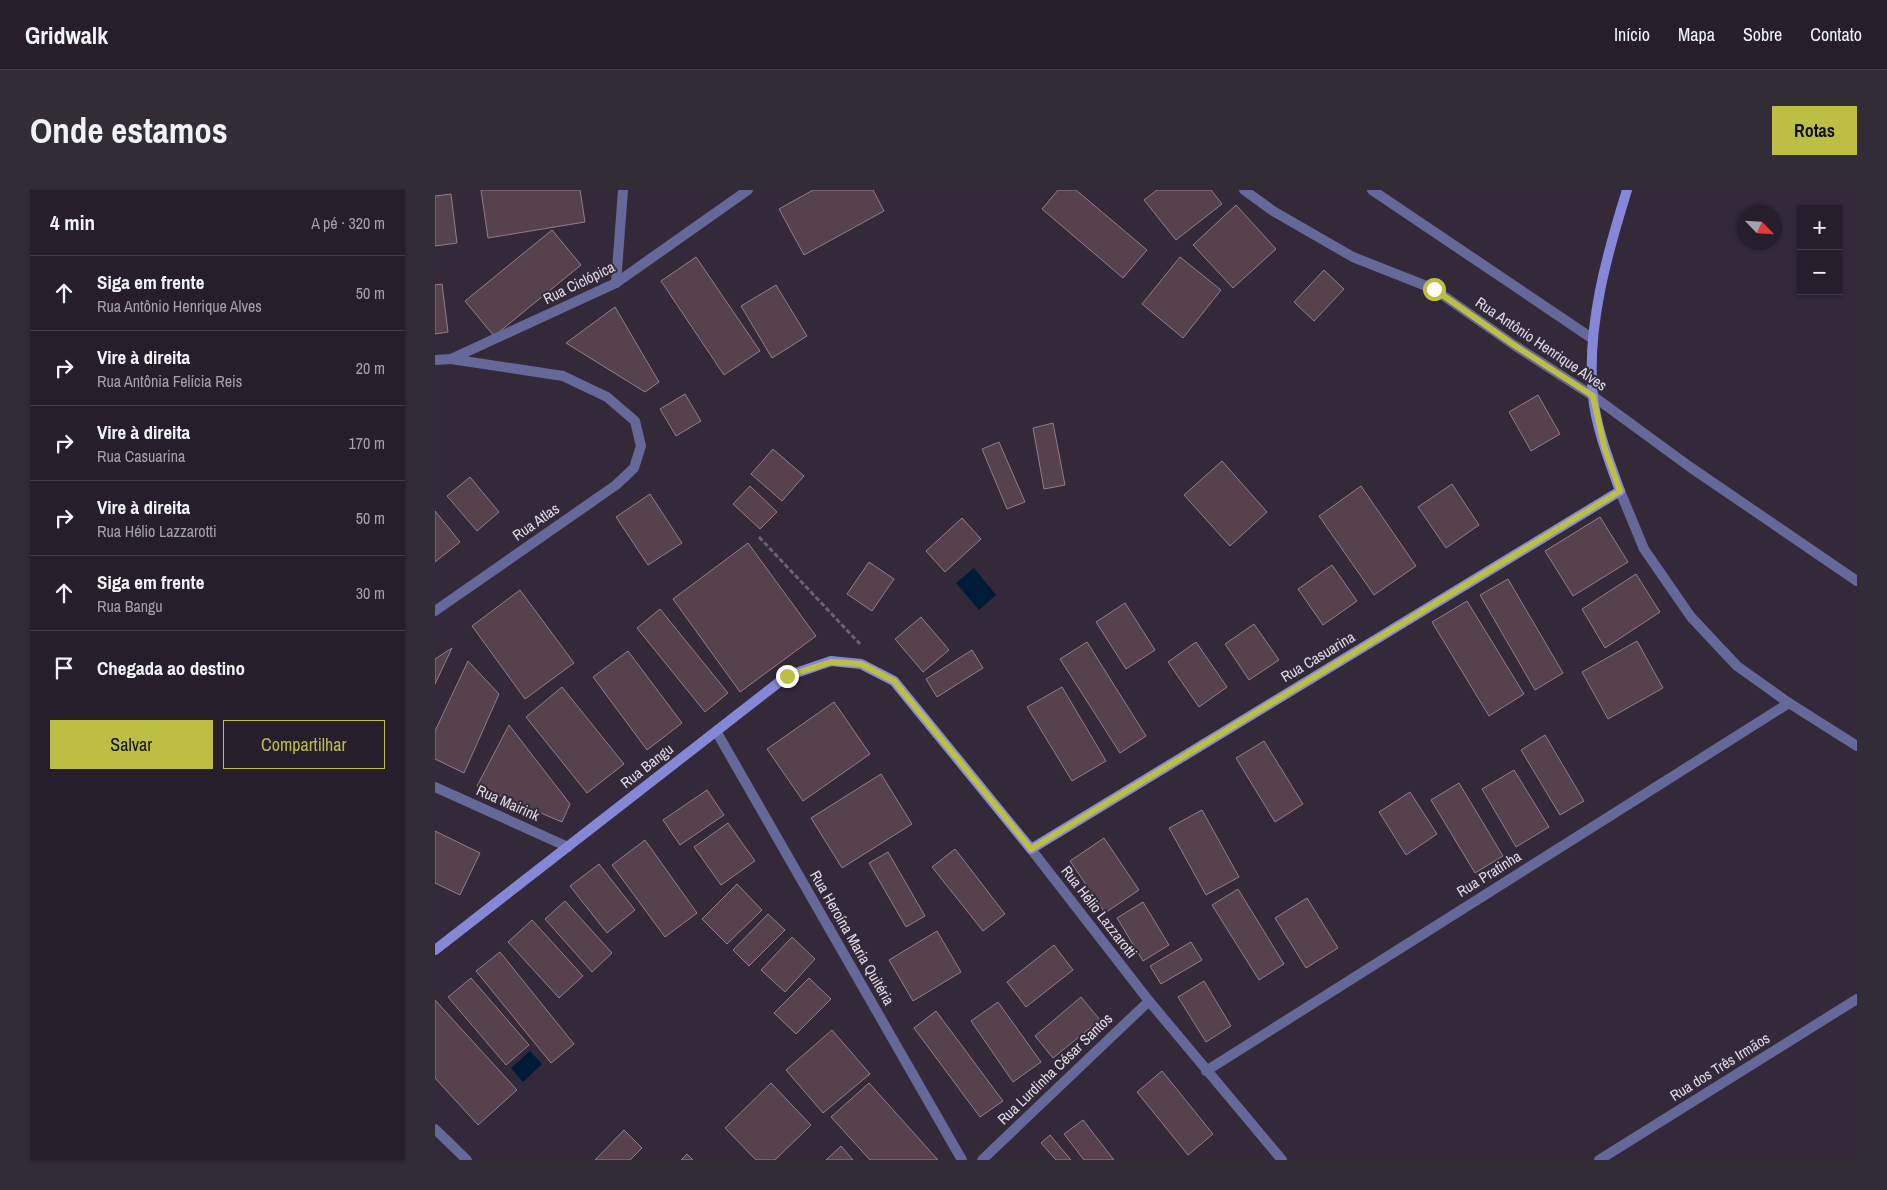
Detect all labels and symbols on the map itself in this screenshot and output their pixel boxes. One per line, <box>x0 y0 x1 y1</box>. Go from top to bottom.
north arrow <box>1737 205 1782 250</box>
street label: Rua Ciclópica <box>539 256 618 309</box>
route start <box>1423 278 1446 301</box>
street label: Rua Antônio Henrique Alves <box>1471 292 1611 396</box>
street label: Rua Atlas <box>508 498 563 545</box>
street label: Rua Casuarina <box>1277 626 1359 687</box>
route end <box>776 665 799 688</box>
street label: Rua Bangu <box>616 738 677 793</box>
street label: Rua Mairink <box>473 779 544 826</box>
street label: Rua Pratinha <box>1452 845 1525 902</box>
street label: Rua Hélio Lazzarotti <box>1057 861 1142 962</box>
street label: Rua Heroína Maria Quitéria <box>805 866 900 1009</box>
street label: Rua Lurdinha César Santos <box>993 1008 1117 1129</box>
street label: Rua dos Três Irmãos <box>1666 1027 1774 1106</box>

